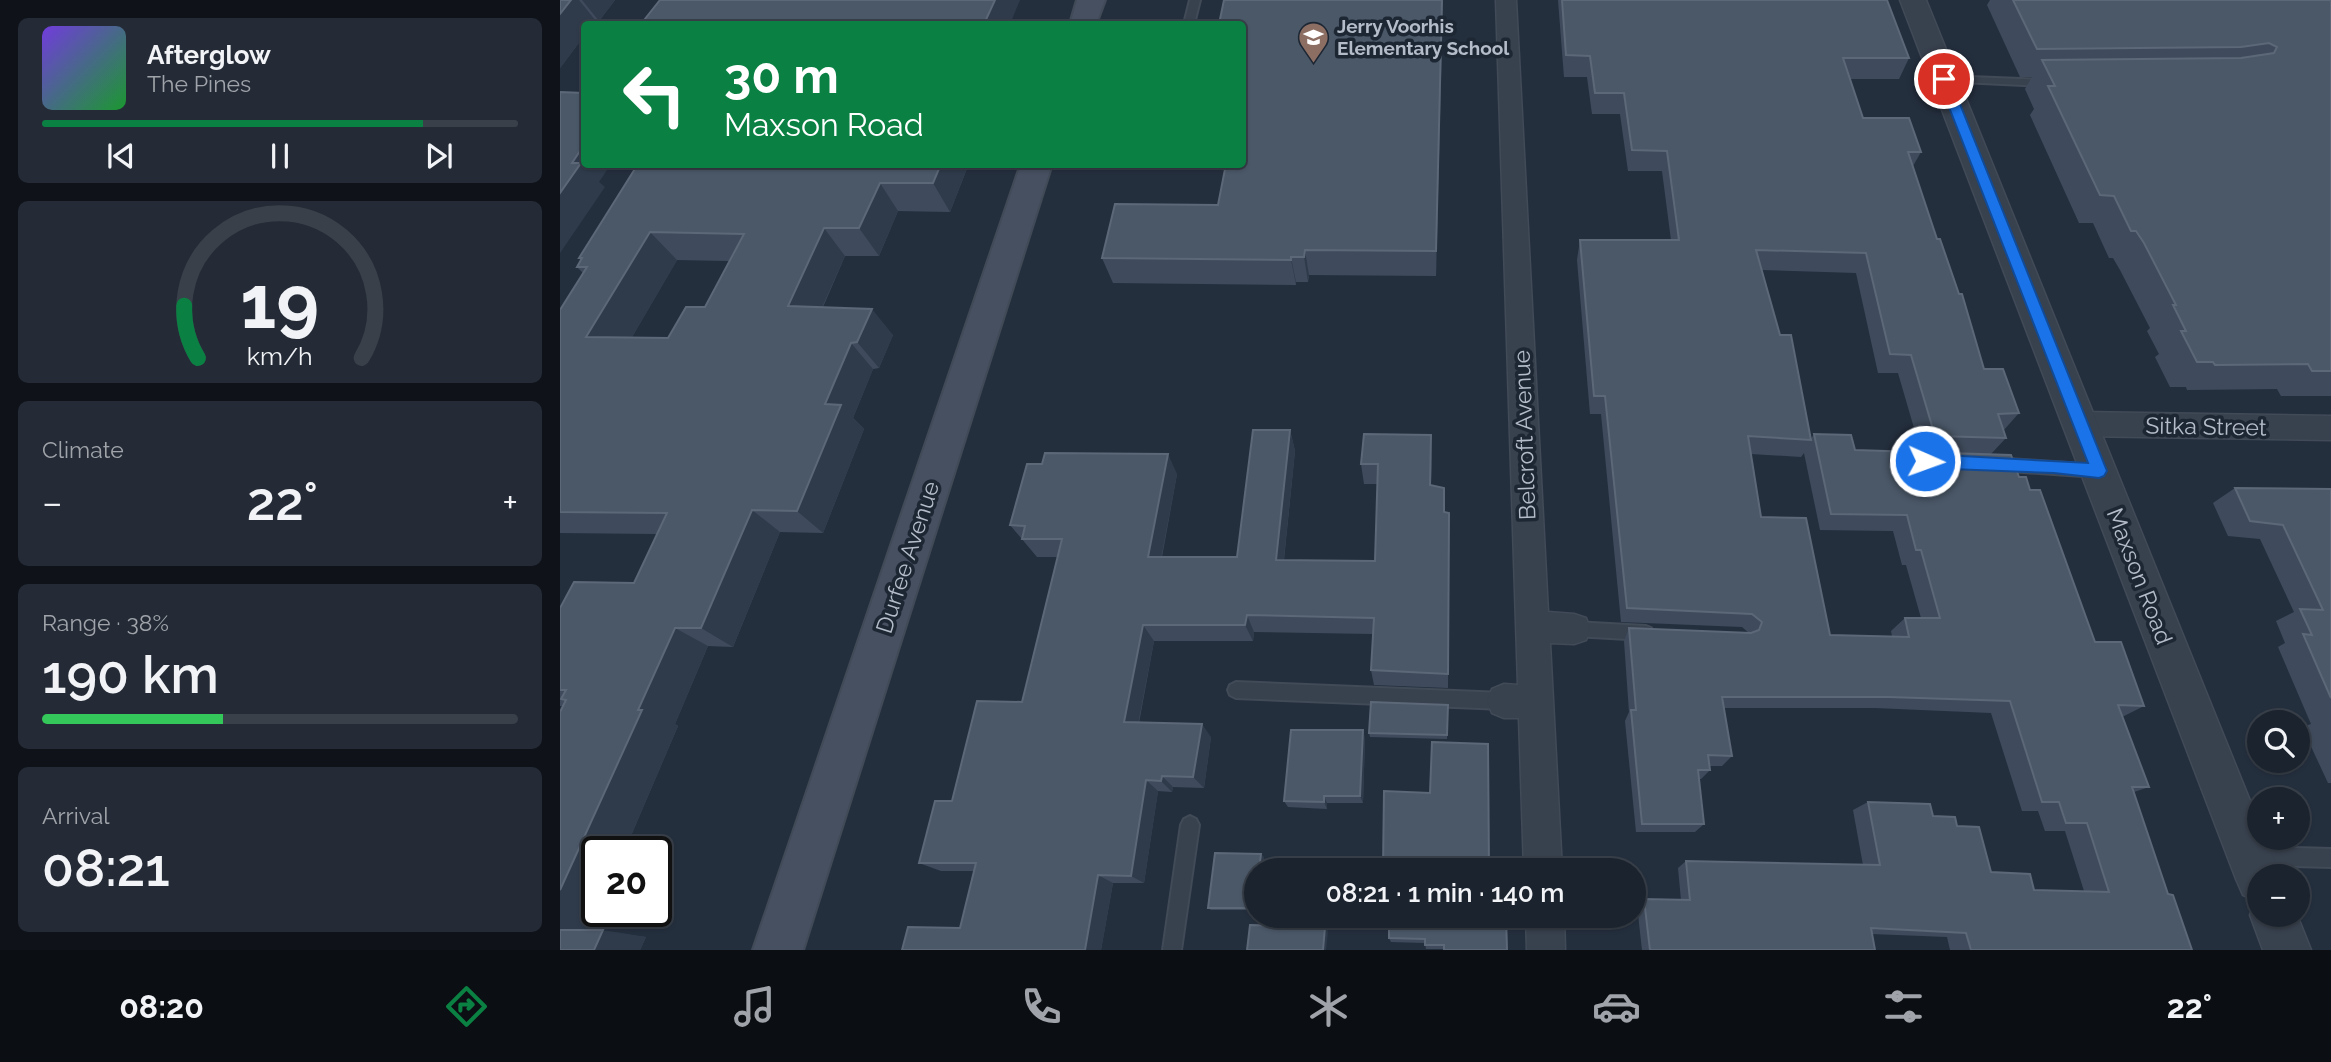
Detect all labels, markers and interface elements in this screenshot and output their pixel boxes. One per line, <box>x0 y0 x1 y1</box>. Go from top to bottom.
place label: Jerry Voorhis Elementary School <box>1337 15 1510 59</box>
school or university icon: Jerry Voorhis Elementary School <box>1297 20 1331 64</box>
text: Afterglow <box>147 40 271 70</box>
text: 30 m <box>724 47 839 104</box>
icon: left <box>609 49 700 140</box>
pin <box>1914 49 1974 109</box>
icon: arrive <box>1925 60 1963 98</box>
text: The Pines <box>147 70 251 97</box>
text: Maxson Road <box>724 106 924 143</box>
icon: previous <box>102 137 140 175</box>
icon: pause <box>261 137 299 175</box>
icon: next <box>420 137 458 175</box>
text: 19 <box>241 260 319 345</box>
text: km/h <box>247 341 313 371</box>
street label: Belcroft Avenue <box>1508 350 1540 520</box>
street label: Sitka Street <box>2145 411 2267 441</box>
position arrow <box>1888 424 1962 498</box>
text: Climate <box>42 436 124 463</box>
text: 22° <box>247 471 318 532</box>
street label: Durfee Avenue <box>870 478 944 636</box>
text: − <box>42 480 62 525</box>
text: + <box>502 480 518 525</box>
street label: Maxson Road <box>2102 504 2178 648</box>
text: Range · 38% <box>42 609 169 636</box>
text: 190 km <box>42 644 219 705</box>
map controls <box>2247 710 2310 927</box>
button: search <box>2247 710 2310 773</box>
button: + <box>2247 787 2310 850</box>
text: Arrival <box>42 802 109 829</box>
speed limit sign: 20 <box>581 836 672 927</box>
text: 08:21 <box>42 837 170 898</box>
button: − <box>2247 864 2310 927</box>
text: 08:21 · 1 min · 140 m <box>1326 878 1564 908</box>
icon: directions <box>442 982 491 1031</box>
icon: music <box>730 982 779 1031</box>
icon: phone <box>1017 982 1066 1031</box>
icon: climate <box>1304 982 1353 1031</box>
icon: car <box>1592 982 1641 1031</box>
icon: filters <box>1879 982 1928 1031</box>
text: 08:20 <box>119 988 204 1025</box>
text: 22° <box>2167 988 2212 1025</box>

